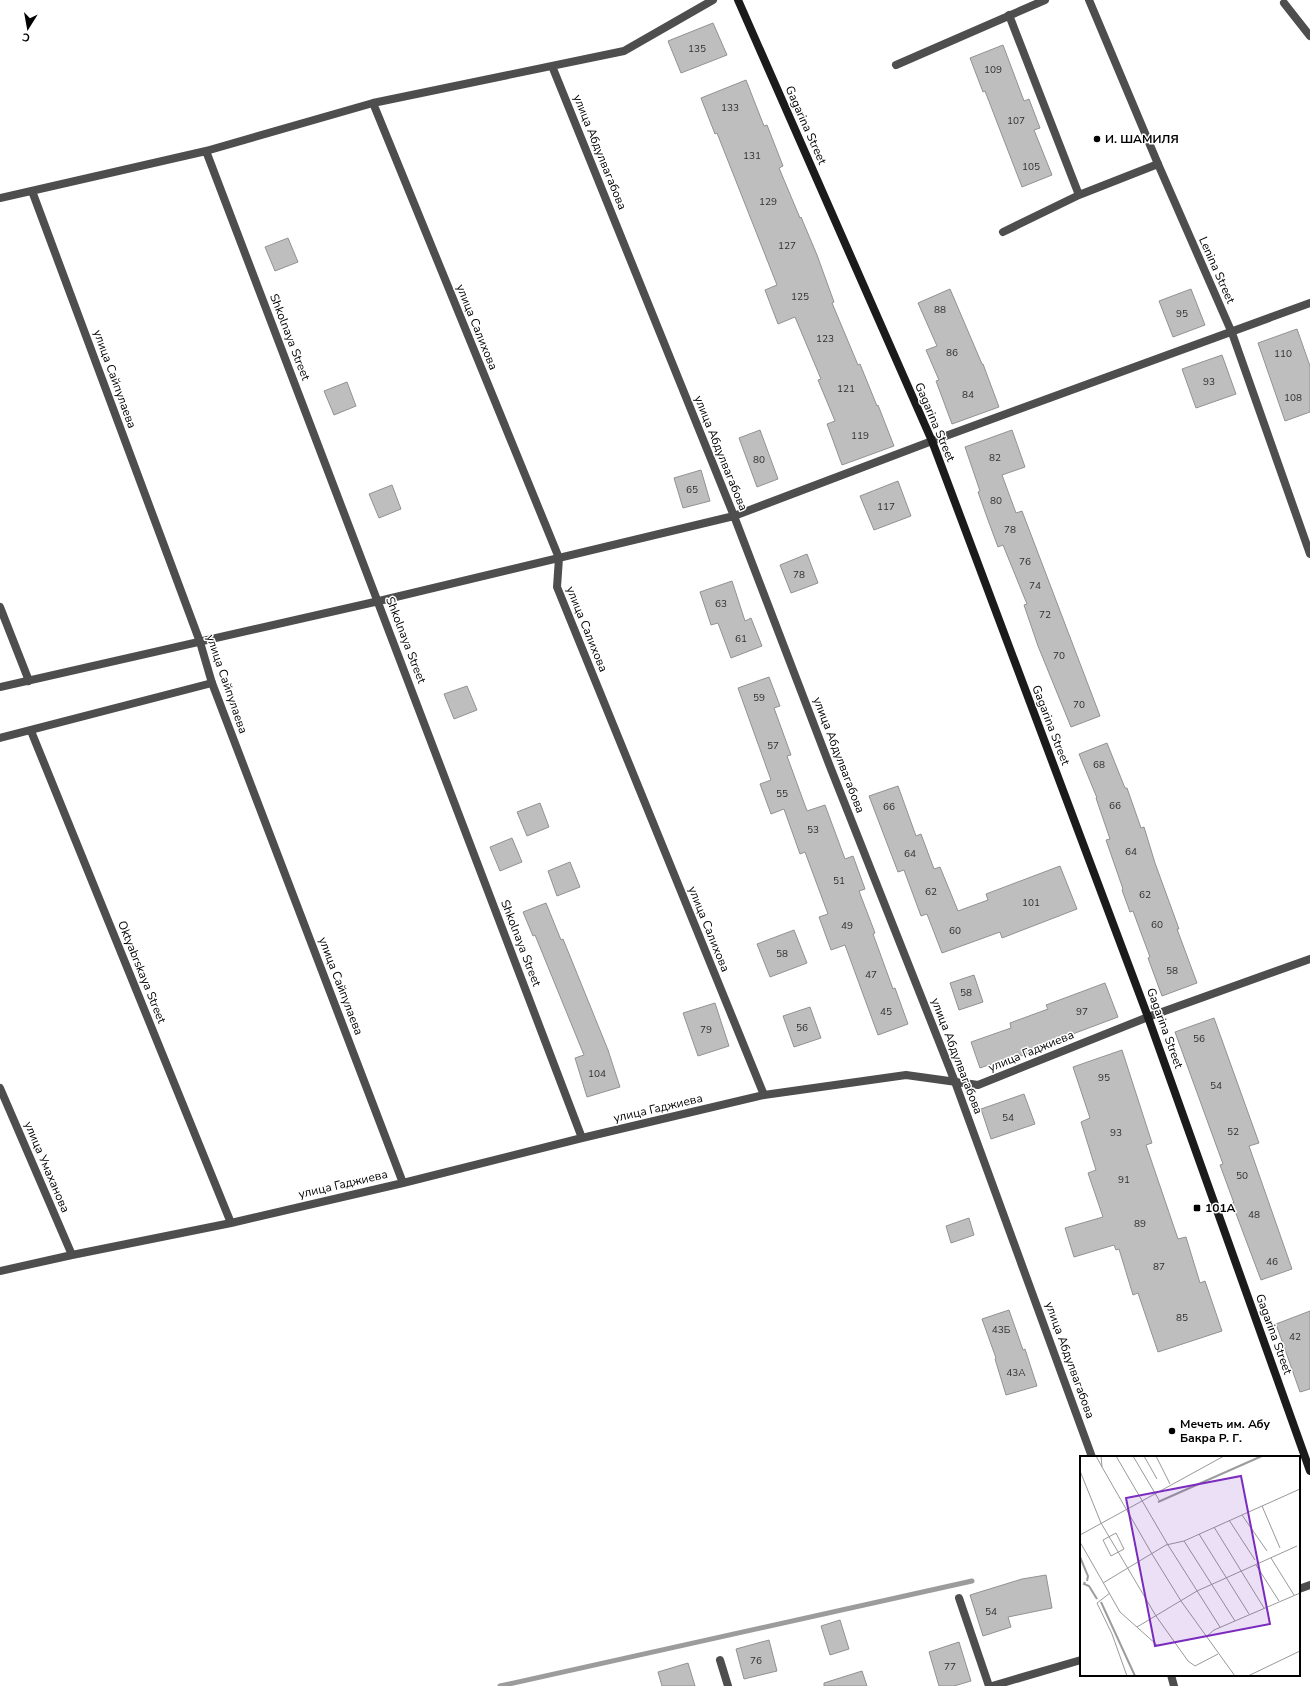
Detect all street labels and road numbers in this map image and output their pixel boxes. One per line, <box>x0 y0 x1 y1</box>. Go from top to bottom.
street label: Gagarina Street <box>781 83 831 168</box>
street label: улица Абдулвагабова <box>570 92 630 212</box>
street label: Lenina Street <box>1195 234 1239 307</box>
street label: улица Салихова <box>453 282 501 372</box>
street label: Shkolnaya Street <box>266 291 314 383</box>
street label: улица Сайпулаева <box>90 327 140 431</box>
street label: Gagarina Street <box>911 380 959 465</box>
street label: улица Абдулвагабова <box>691 393 751 513</box>
street label: улица Салихова <box>563 584 611 674</box>
street label: Shkolnaya Street <box>382 594 430 686</box>
street label: улица Сайпулаева <box>203 632 251 736</box>
street label: Gagarina Street <box>1028 683 1074 768</box>
street label: улица Абдулвагабова <box>809 695 869 815</box>
street label: улица Салихова <box>685 884 733 974</box>
street label: Shkolnaya Street <box>497 897 545 989</box>
street label: Oktyabrskaya Street <box>114 918 170 1026</box>
street label: улица Сайпулаева <box>315 935 367 1037</box>
street label: Gagarina Street <box>1143 986 1187 1071</box>
street label: улица Абдулвагабова <box>927 996 987 1116</box>
street label: улица Гаджиева <box>986 1027 1076 1075</box>
street label: улица Гаджиева <box>612 1090 704 1126</box>
street label: улица Умаханова <box>21 1119 73 1215</box>
street label: улица Гаджиева <box>297 1166 389 1202</box>
street label: Gagarina Street <box>1252 1292 1296 1377</box>
street label: улица Абдулвагабова <box>1041 1299 1099 1421</box>

